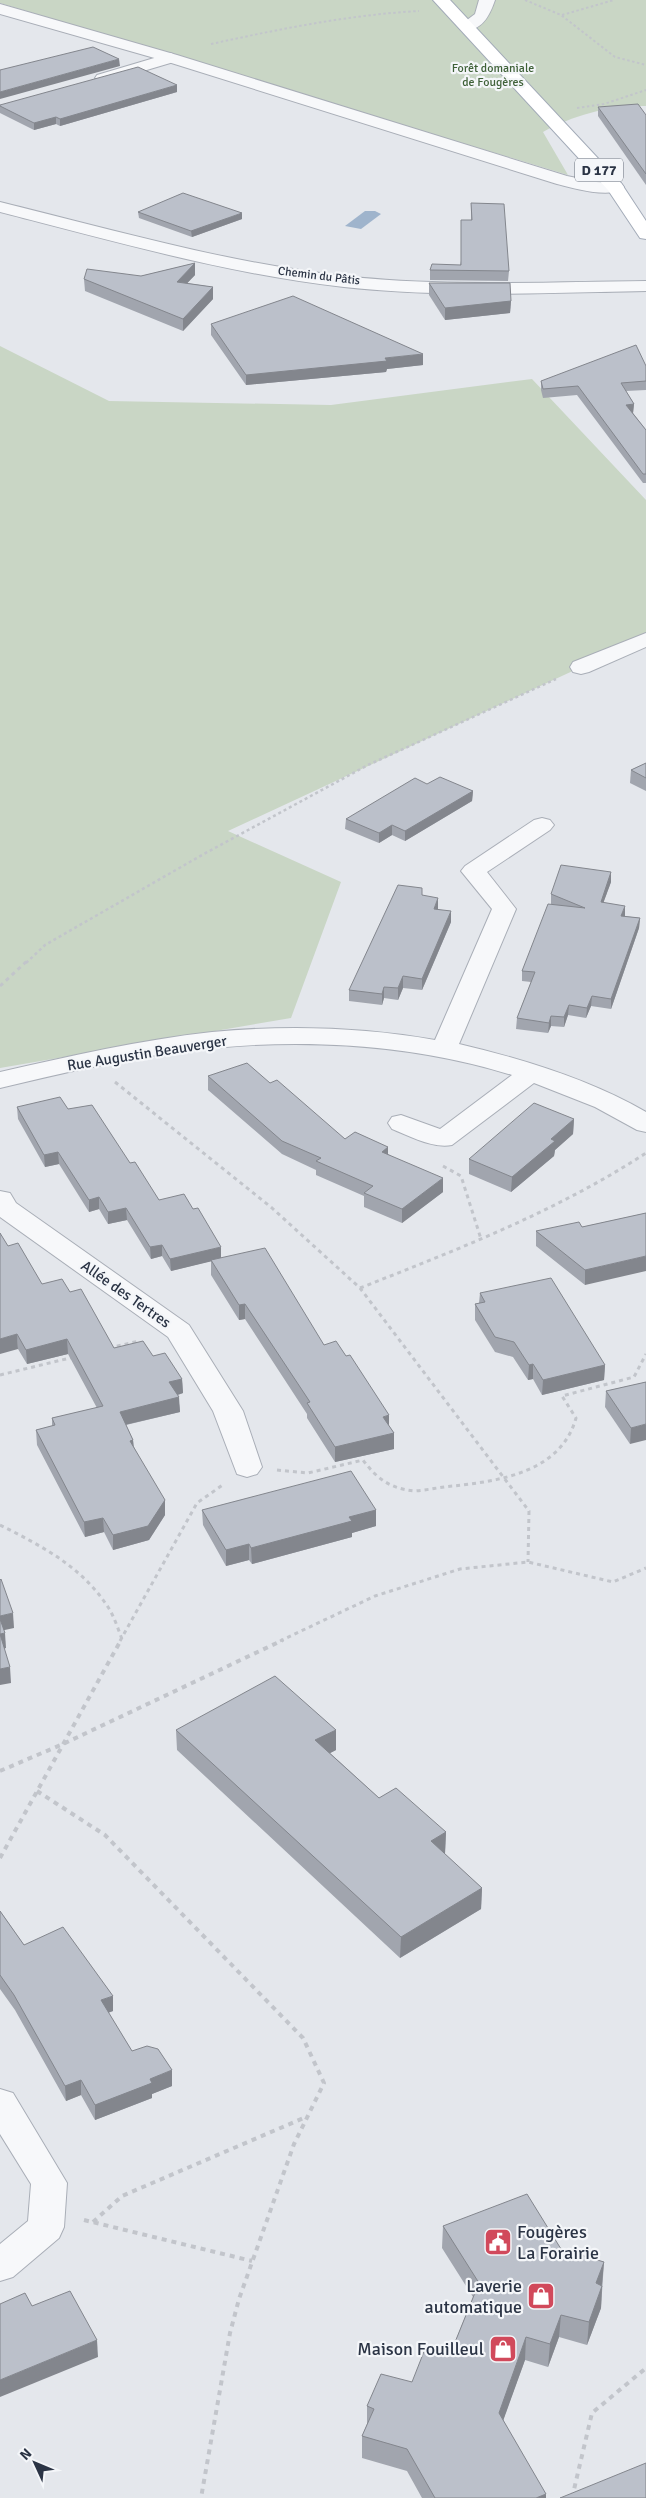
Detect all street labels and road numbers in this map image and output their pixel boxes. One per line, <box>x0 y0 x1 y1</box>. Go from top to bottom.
road number: D 177 <box>575 158 623 182</box>
street label: Chemin du Pâtis <box>277 264 361 288</box>
street label: Rue Augustin Beauverger <box>66 1031 229 1075</box>
street label: Allée des Tertres <box>78 1256 175 1332</box>

